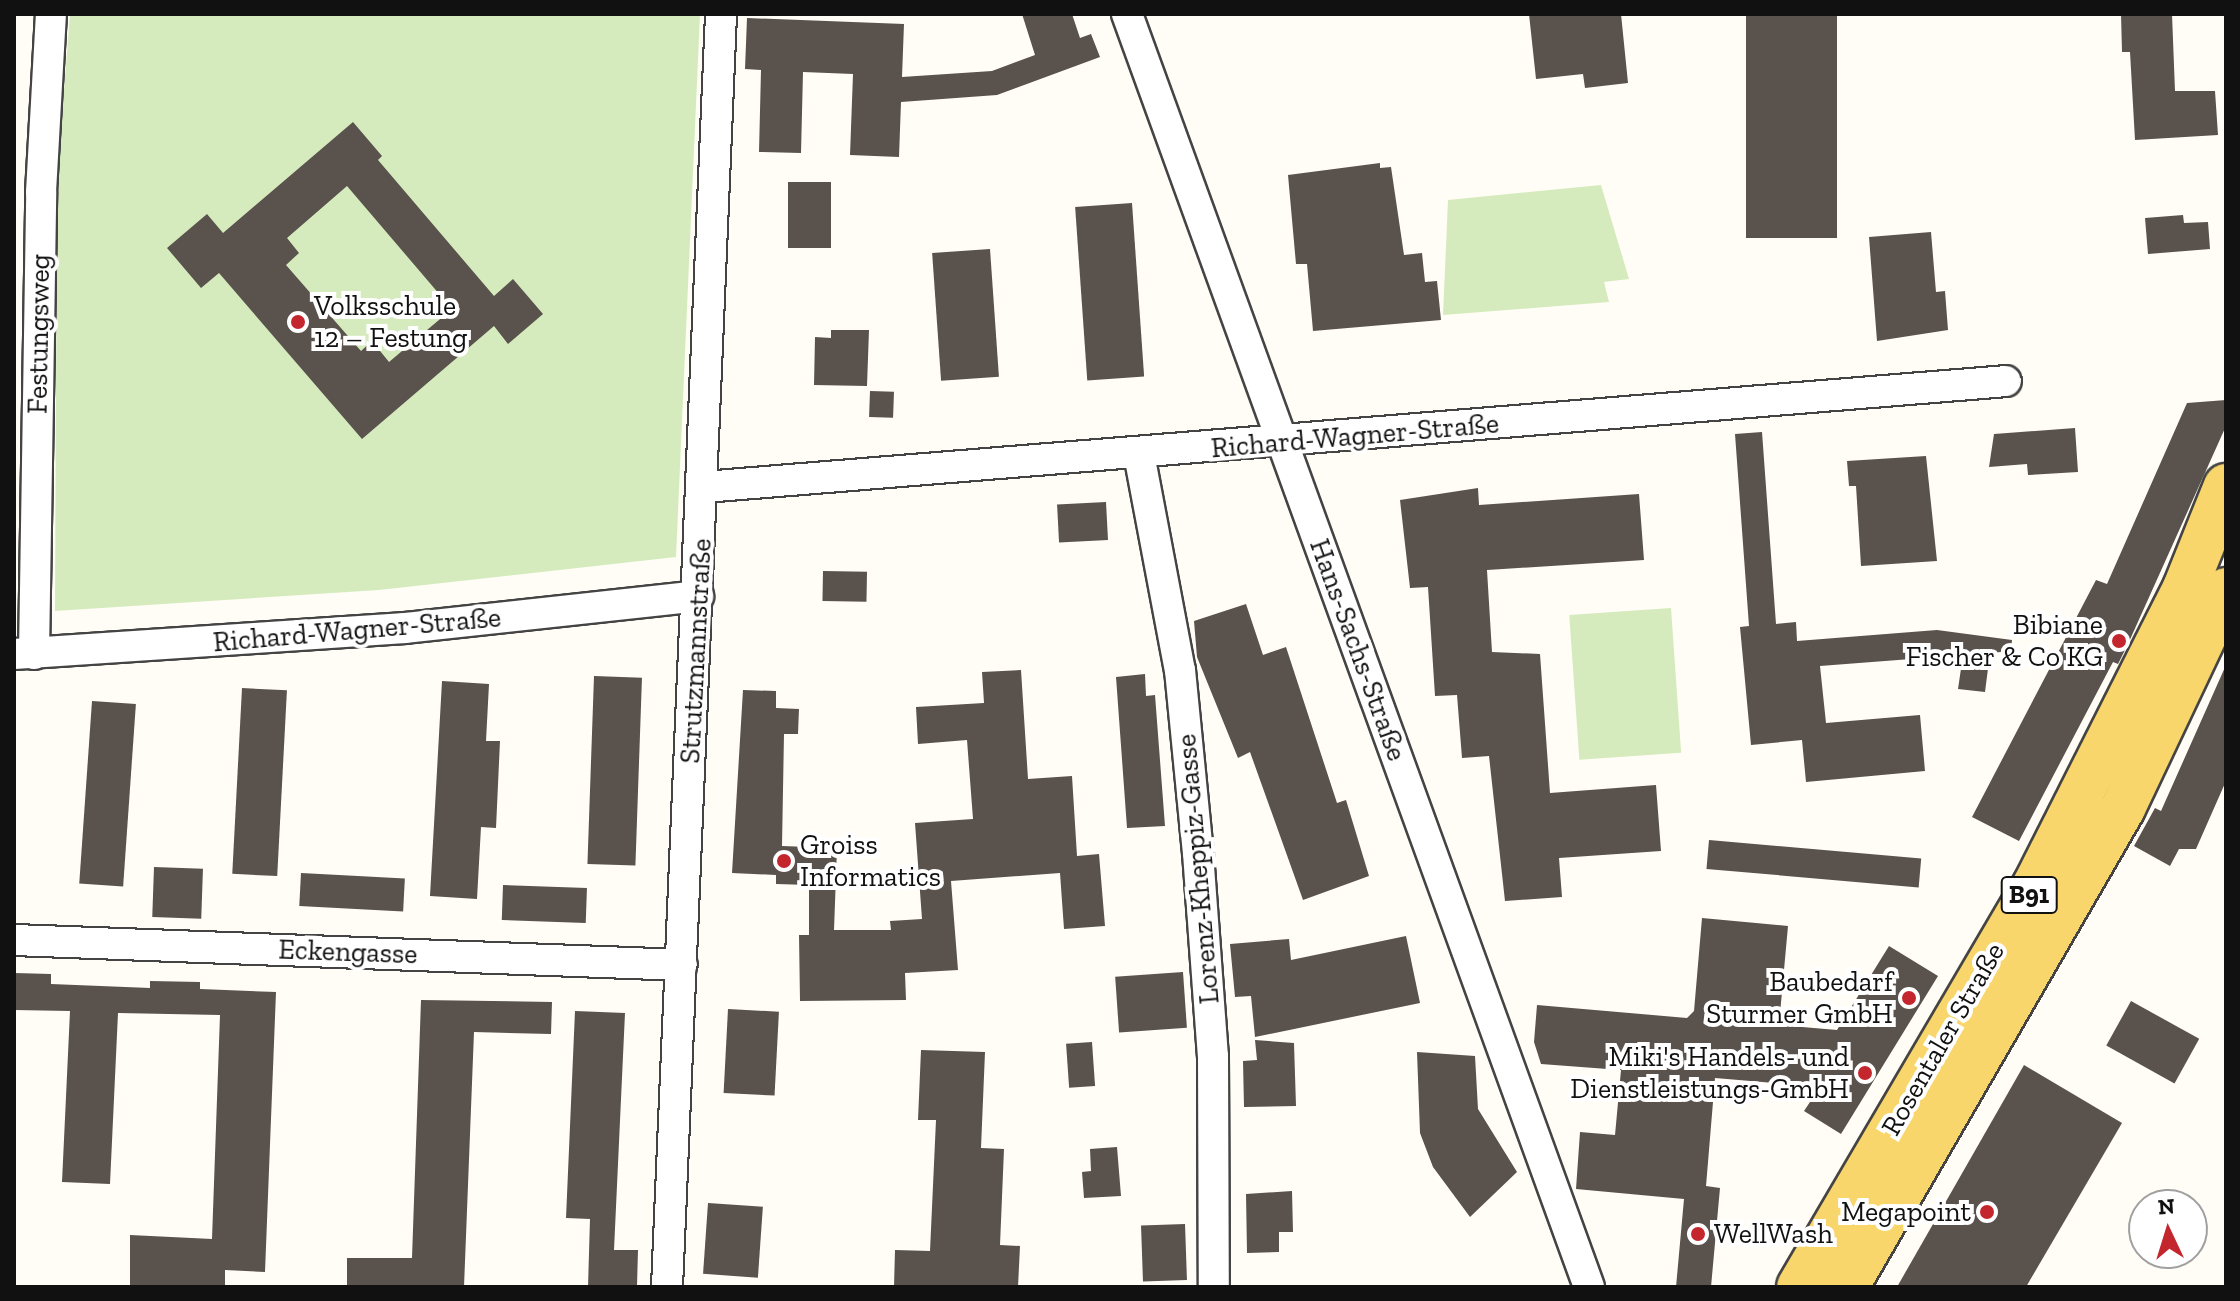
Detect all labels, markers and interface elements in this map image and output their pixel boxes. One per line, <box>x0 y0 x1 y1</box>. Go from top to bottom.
street label: Festungsweg <box>21 254 57 414</box>
place label: Volksschule 12 – Festung <box>314 289 467 355</box>
marker: Volksschule 12 – Festung <box>289 313 307 331</box>
street label: Richard-Wagner-Straße <box>1210 407 1500 465</box>
street label: Hans-Sachs-Straße <box>1302 535 1414 765</box>
street label: Strutzmannstraße <box>673 538 719 764</box>
street label: Richard-Wagner-Straße <box>212 601 502 659</box>
place label: Bibiane Fischer & Co KG <box>1905 608 2103 674</box>
marker: Bibiane Fischer & Co KG <box>2110 632 2128 650</box>
street label: Lorenz-Kheppiz-Gasse <box>1169 733 1227 1005</box>
place label: Groiss Informatics <box>800 828 941 894</box>
marker: Groiss Informatics <box>775 852 793 870</box>
road number: B91 <box>1999 873 2059 917</box>
street label: Eckengasse <box>278 933 418 971</box>
street label: Rosentaler Straße <box>1874 936 2012 1142</box>
place label: Baubedarf Sturmer GmbH <box>1706 965 1893 1031</box>
marker: Baubedarf Sturmer GmbH <box>1900 989 1918 1007</box>
place label: Miki's Handels- und Dienstleistungs-GmbH <box>1570 1040 1849 1106</box>
marker: Miki's Handels- und Dienstleistungs-GmbH <box>1856 1064 1874 1082</box>
north arrow <box>2128 1189 2208 1269</box>
text: N <box>2157 1193 2176 1221</box>
place label: Megapoint <box>1841 1195 1971 1229</box>
marker: Megapoint <box>1978 1203 1996 1221</box>
place label: WellWash <box>1714 1217 1833 1251</box>
marker: WellWash <box>1689 1225 1707 1243</box>

